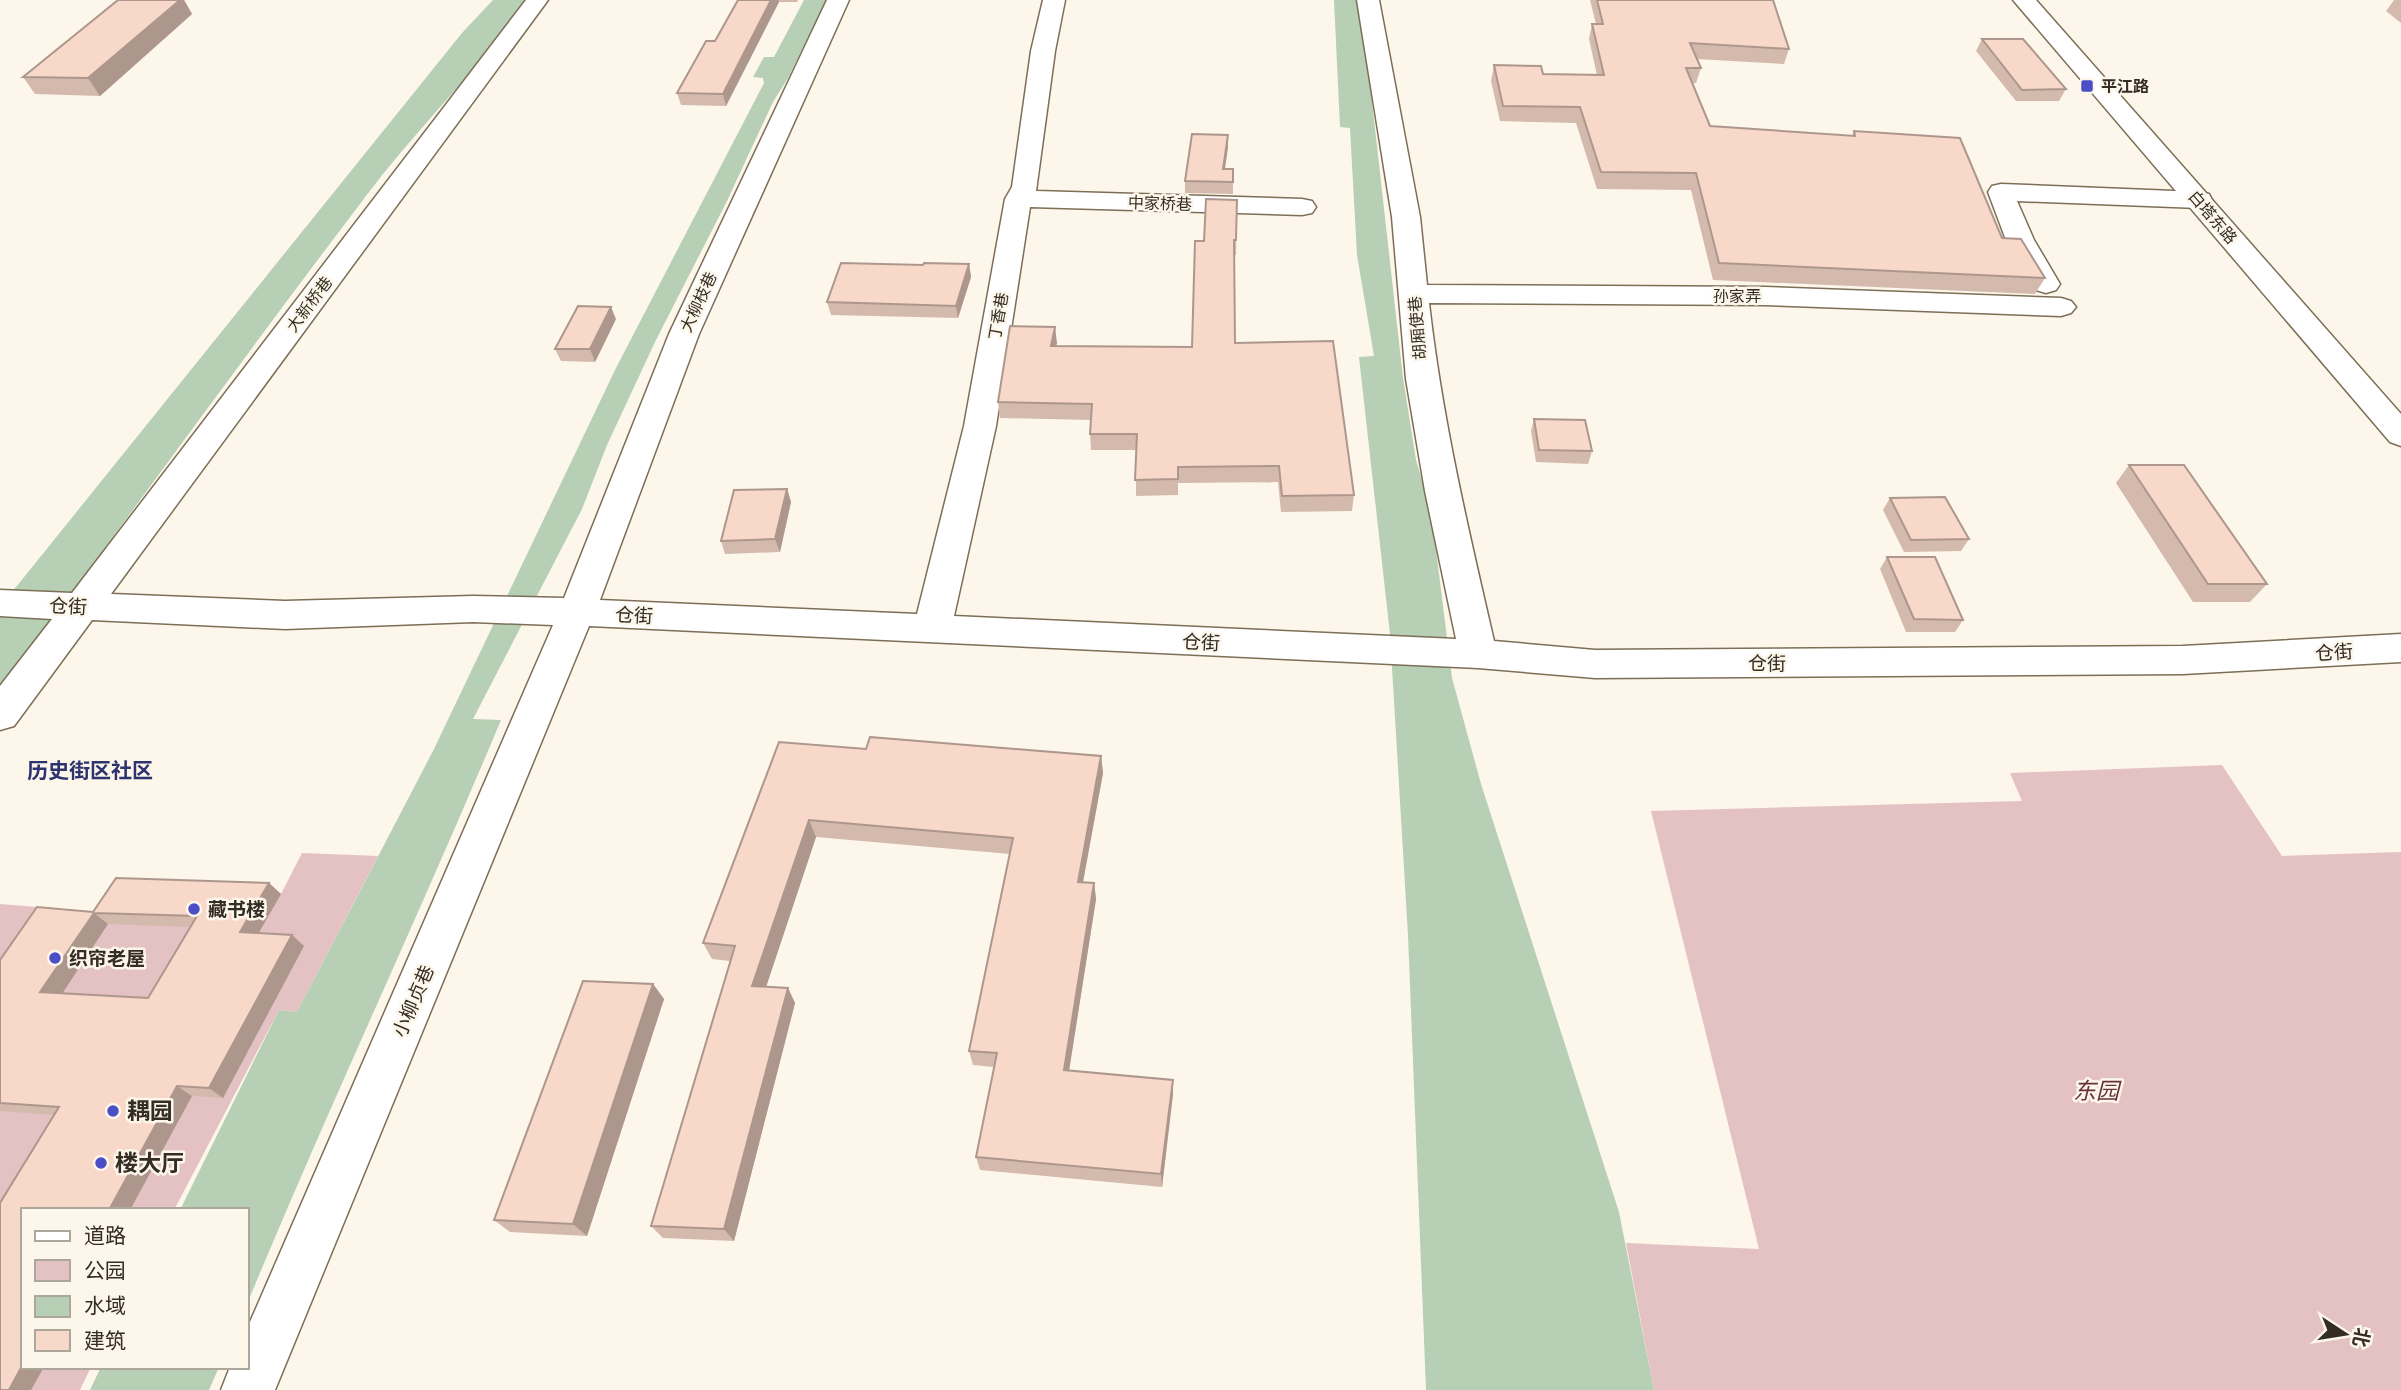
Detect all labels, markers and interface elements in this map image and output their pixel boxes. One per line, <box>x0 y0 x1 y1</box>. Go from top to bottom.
place label: 平江路 <box>2101 76 2149 96</box>
marker: 平江路 <box>2079 78 2095 94</box>
street label: 白塔东路 <box>2184 186 2242 248</box>
street label: 中家桥巷 <box>1128 192 1192 214</box>
street label: 大柳枝巷 <box>675 269 721 335</box>
street label: 大新桥巷 <box>282 272 336 336</box>
street label: 孙家弄 <box>1713 286 1761 306</box>
street label: 丁香巷 <box>984 291 1012 341</box>
street label: 胡厢使巷 <box>1404 295 1430 361</box>
street label: 仓街 <box>48 593 88 619</box>
street label: 仓街 <box>614 602 654 628</box>
street label: 仓街 <box>1181 629 1221 655</box>
street label: 仓街 <box>2314 639 2354 665</box>
street label: 仓街 <box>1748 651 1786 675</box>
district label: 历史街区社区 <box>27 757 153 784</box>
place label: 藏书楼 <box>208 897 265 921</box>
marker: 藏书楼 <box>186 901 202 917</box>
place label: 织帘老屋 <box>69 946 145 970</box>
marker: 织帘老屋 <box>47 950 63 966</box>
street label: 小柳贞巷 <box>387 961 439 1041</box>
park label: 东园 <box>2073 1076 2122 1105</box>
place label: 耦园 <box>127 1096 173 1125</box>
marker: 耦园 <box>105 1103 121 1119</box>
place label: 楼大厅 <box>115 1148 184 1177</box>
marker: 楼大厅 <box>93 1155 109 1171</box>
legend <box>21 1208 248 1369</box>
text: 道路 <box>84 1222 126 1249</box>
text: 公园 <box>84 1257 126 1284</box>
text: 水域 <box>84 1292 126 1319</box>
north arrow <box>2310 1299 2380 1369</box>
text: 北 <box>2348 1326 2375 1349</box>
text: 建筑 <box>84 1327 126 1354</box>

